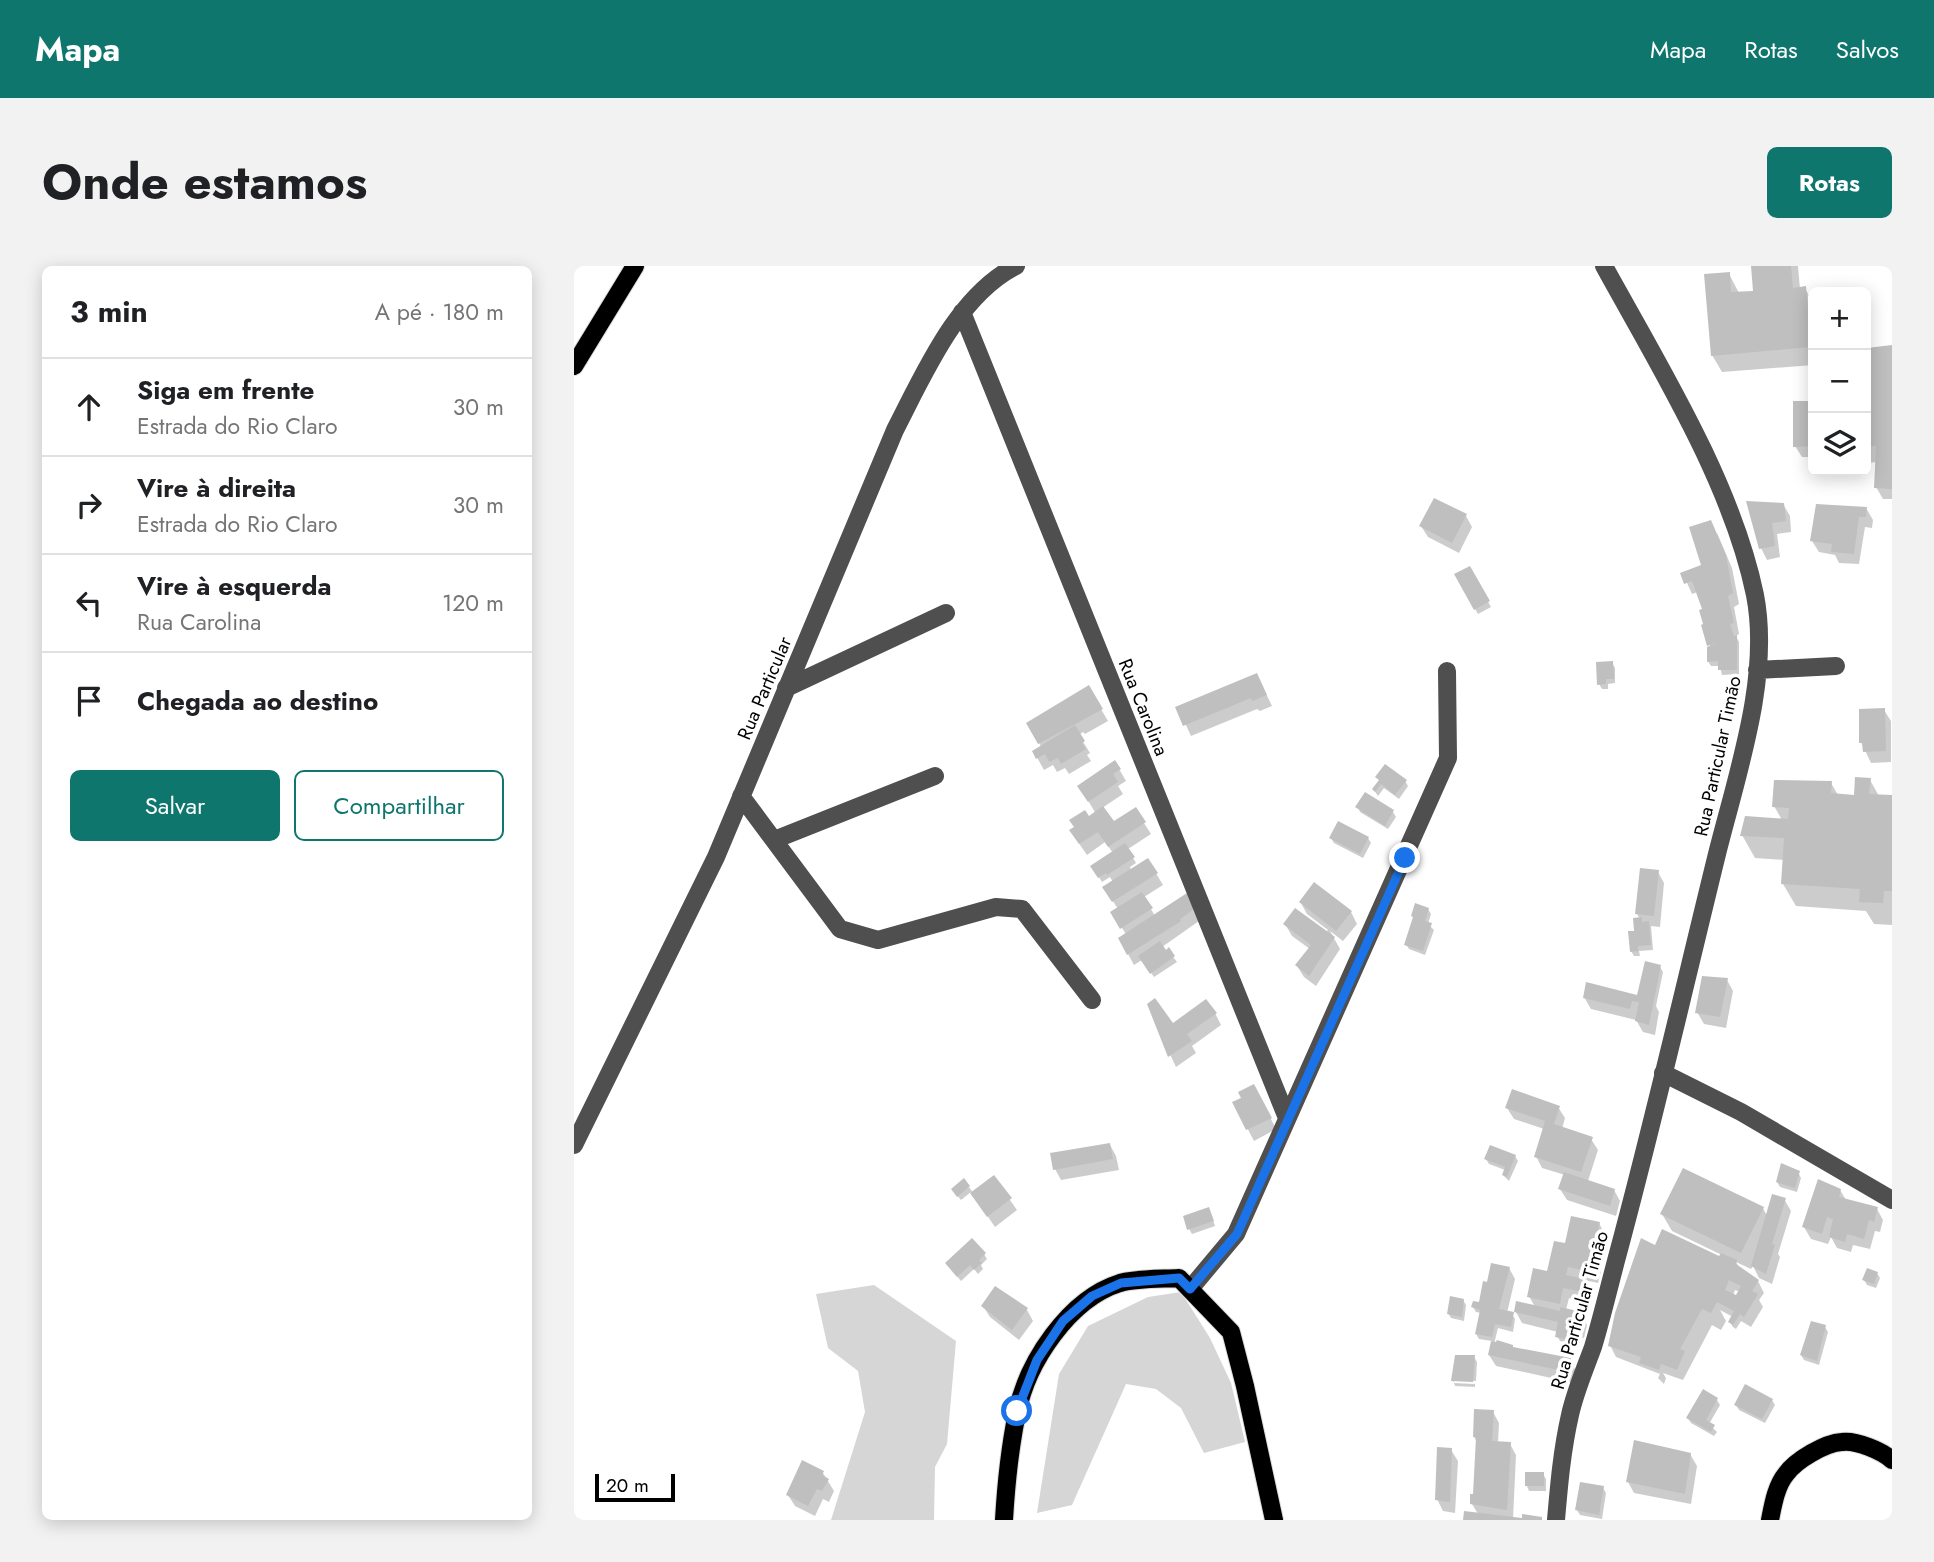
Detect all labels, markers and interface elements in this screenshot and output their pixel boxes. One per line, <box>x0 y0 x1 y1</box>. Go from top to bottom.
text: Mapa <box>35 26 120 73</box>
text: Mapa <box>1650 32 1706 67</box>
text: Rotas <box>1744 32 1798 67</box>
text: Salvos <box>1836 32 1899 67</box>
text: Onde estamos <box>42 147 367 217</box>
button: Rotas <box>1767 147 1892 218</box>
map controls <box>1808 287 1871 476</box>
button: + <box>1808 287 1871 350</box>
text: 3 min <box>70 290 148 333</box>
text: A pé · 180 m <box>375 295 504 329</box>
button: − <box>1808 350 1871 413</box>
text: Siga em frente <box>137 371 314 409</box>
icon: ahead <box>70 388 108 426</box>
text: 30 m <box>453 390 504 424</box>
text: Estrada do Rio Claro <box>137 409 338 443</box>
button: layers <box>1808 413 1871 476</box>
text: Vire à direita <box>137 469 296 507</box>
icon: right <box>70 486 108 524</box>
text: 30 m <box>453 488 504 522</box>
text: Estrada do Rio Claro <box>137 507 338 541</box>
text: Vire à esquerda <box>137 567 332 605</box>
icon: left <box>70 584 108 622</box>
text: 120 m <box>442 586 504 620</box>
text: Rua Carolina <box>137 605 261 639</box>
street label: Rua Particular <box>731 632 798 744</box>
street label: Rua Carolina <box>1112 655 1175 760</box>
street label: Rua Particular Timão <box>1687 673 1748 839</box>
icon: arrive <box>70 682 108 720</box>
text: Chegada ao destino <box>137 682 378 720</box>
button: Salvar <box>70 770 280 841</box>
button: Compartilhar <box>294 770 504 841</box>
route end <box>1389 842 1420 873</box>
street label: Rua Particular Timão <box>1544 1228 1615 1392</box>
route start <box>1001 1395 1032 1426</box>
scale bar <box>595 1471 676 1503</box>
text: 20 m <box>606 1472 649 1499</box>

